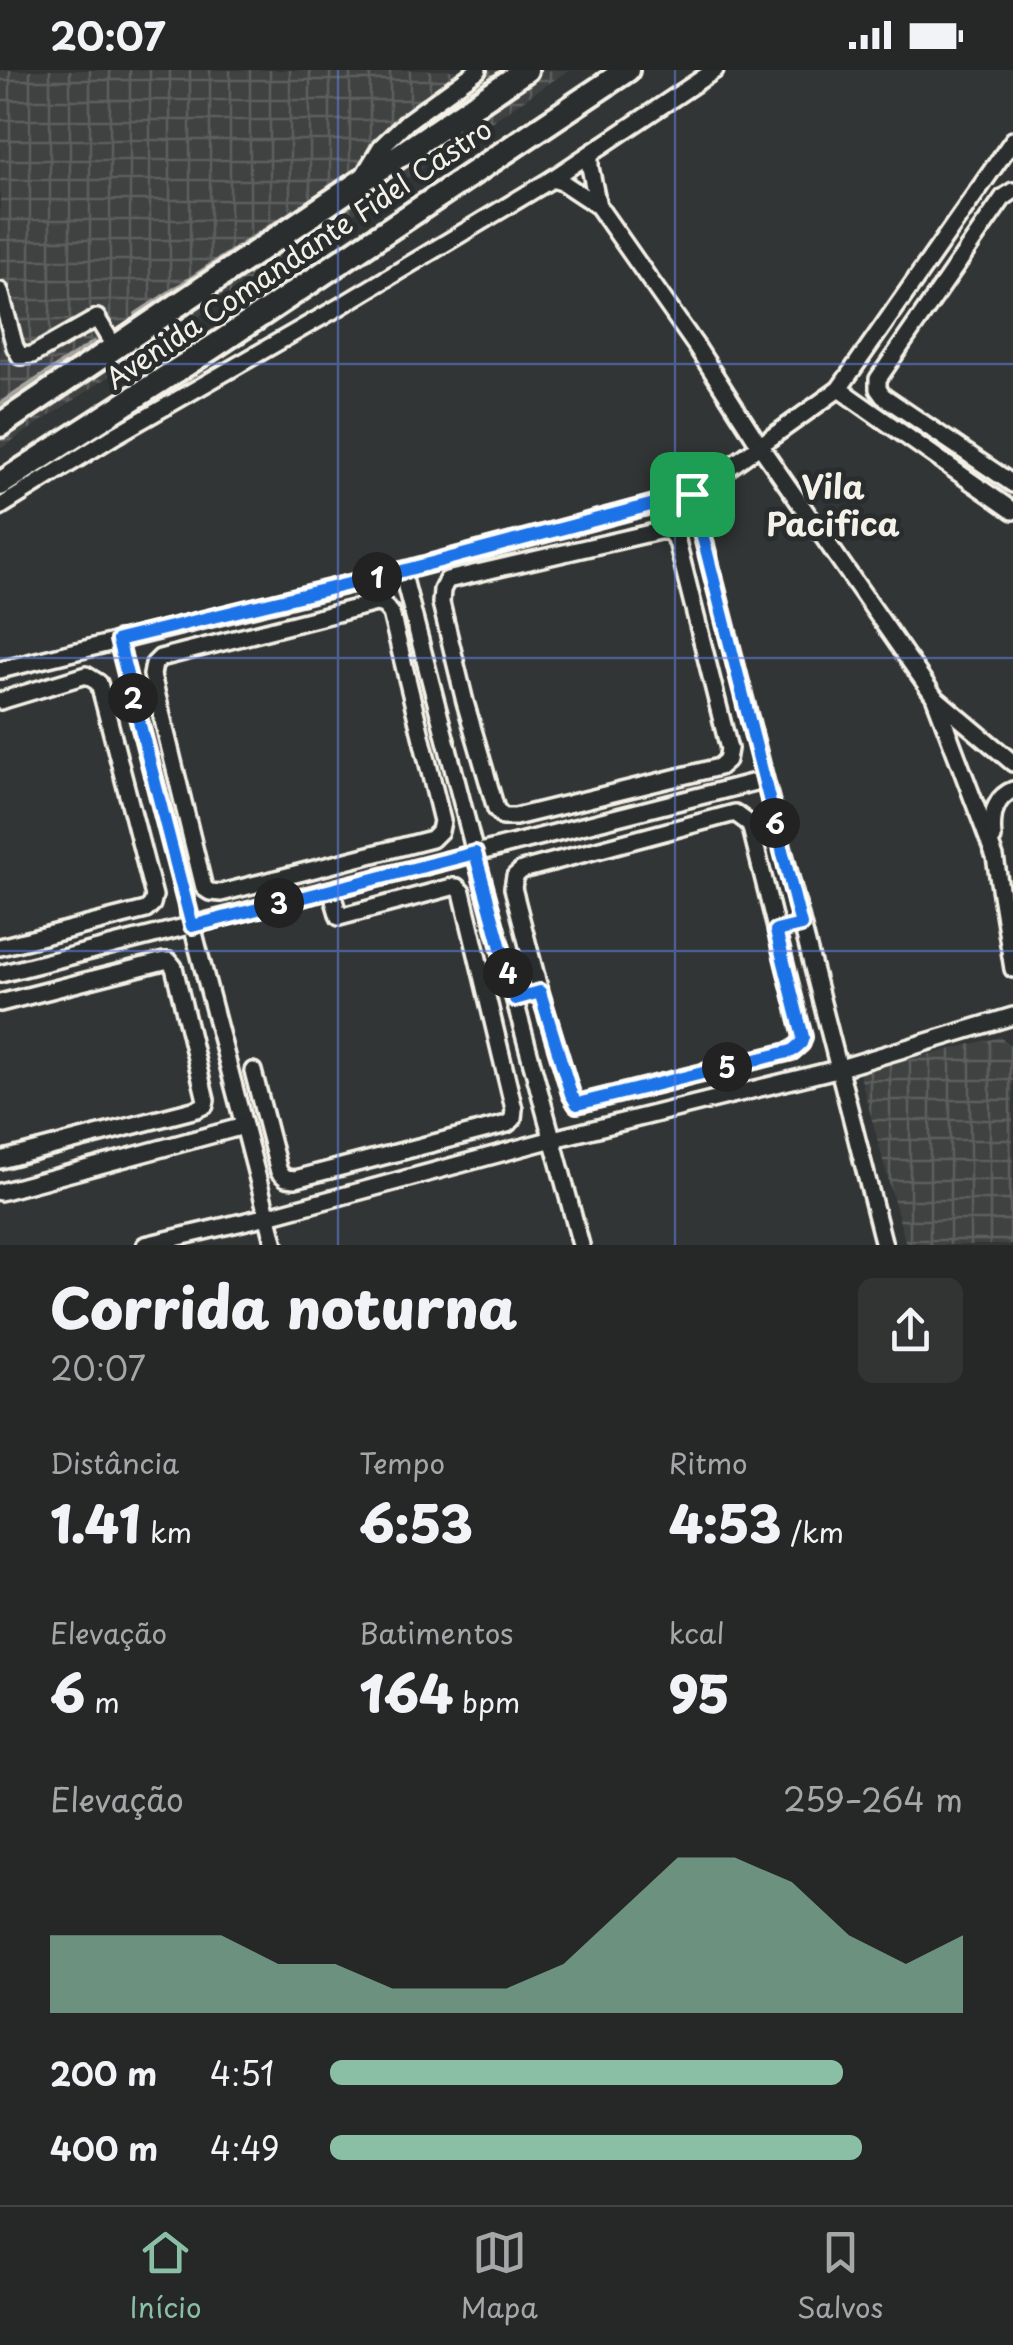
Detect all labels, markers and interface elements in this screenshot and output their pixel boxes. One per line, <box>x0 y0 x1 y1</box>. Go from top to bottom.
text: 20:07 <box>50 7 165 64</box>
street label: Avenida Comandante Fidel Castro <box>96 107 500 399</box>
pin <box>650 452 735 537</box>
district label: Vila Pacifica <box>766 462 900 547</box>
icon: arrive <box>665 467 720 522</box>
pin: 1 <box>352 552 402 602</box>
text: 1 <box>370 555 384 598</box>
pin: 2 <box>108 673 158 723</box>
text: 2 <box>123 676 143 719</box>
pin: 6 <box>750 798 800 848</box>
text: 6 <box>765 801 785 844</box>
pin: 3 <box>254 878 304 928</box>
text: 3 <box>270 881 288 924</box>
pin: 4 <box>483 948 533 998</box>
text: 4 <box>498 951 518 994</box>
pin: 5 <box>702 1042 752 1092</box>
text: 5 <box>718 1045 736 1088</box>
text: Corrida noturna <box>50 1265 518 1348</box>
button: share <box>858 1278 963 1383</box>
text: 20:07 <box>50 1344 146 1392</box>
text: Distância <box>50 1441 179 1484</box>
text: Tempo <box>359 1441 445 1484</box>
text: Ritmo <box>669 1441 748 1484</box>
text: 1.41 <box>50 1484 141 1560</box>
text: 6:53 <box>359 1484 473 1560</box>
text: 4:53 <box>669 1484 781 1560</box>
text: km <box>141 1510 192 1553</box>
text: /km <box>781 1510 844 1553</box>
text: Elevação <box>50 1611 167 1654</box>
text: Batimentos <box>359 1611 513 1654</box>
text: kcal <box>669 1611 725 1654</box>
text: 6 <box>50 1654 85 1730</box>
text: 164 <box>359 1654 453 1730</box>
text: 95 <box>669 1654 730 1730</box>
text: m <box>85 1680 120 1723</box>
text: bpm <box>453 1680 520 1723</box>
text: Elevação <box>50 1775 184 1823</box>
text: 259–264 m <box>783 1775 963 1823</box>
text: 200 m <box>50 2049 157 2097</box>
text: 4:51 <box>210 2049 274 2097</box>
text: 400 m <box>50 2124 158 2172</box>
text: 4:49 <box>210 2124 280 2172</box>
tab: Início <box>130 2225 202 2328</box>
tab: Mapa <box>461 2225 538 2328</box>
tab: Salvos <box>797 2225 883 2328</box>

